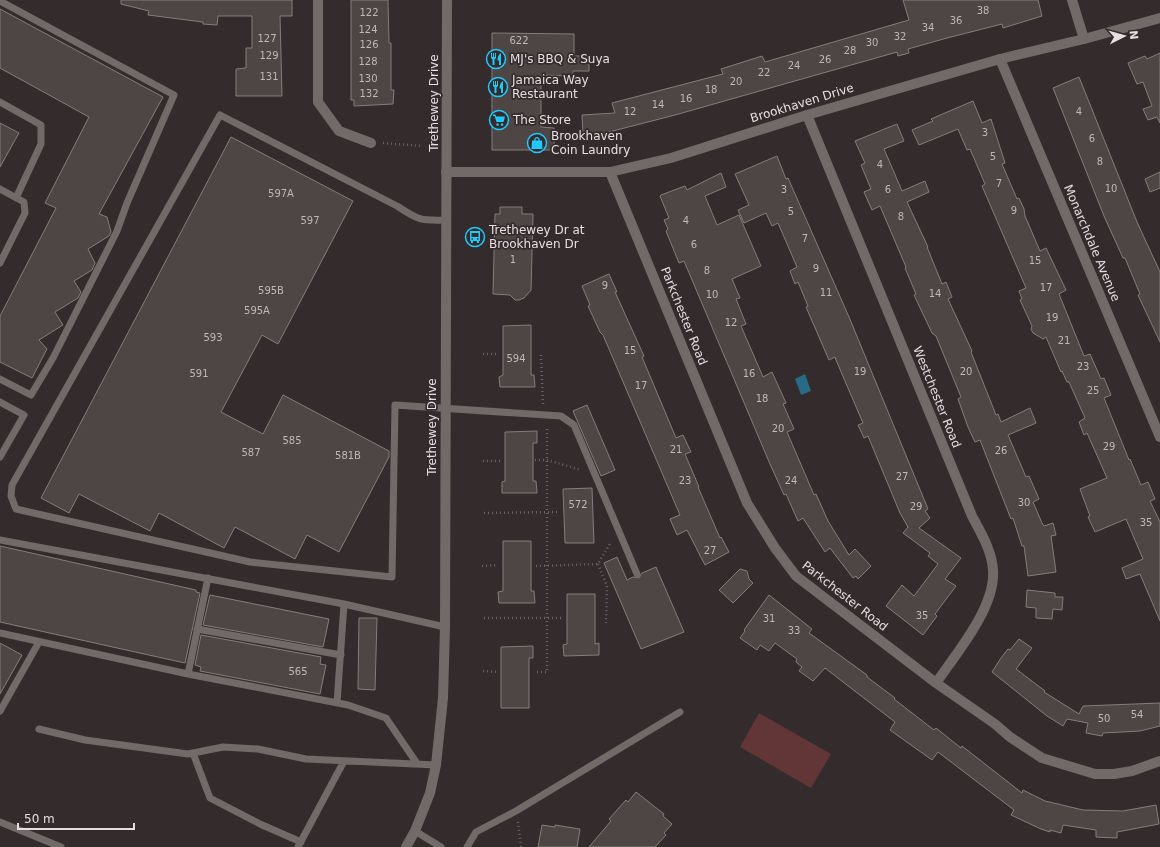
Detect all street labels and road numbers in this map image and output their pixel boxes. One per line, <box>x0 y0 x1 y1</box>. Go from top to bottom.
street label: Trethewey Drive <box>427 54 441 153</box>
street label: Brookhaven Drive <box>749 81 855 125</box>
street label: Monarchdale Avenue <box>1061 182 1123 304</box>
street label: Parkchester Road <box>658 265 710 367</box>
street label: Westchester Road <box>910 344 964 450</box>
street label: Trethewey Drive <box>425 378 439 477</box>
street label: Parkchester Road <box>799 558 891 634</box>

